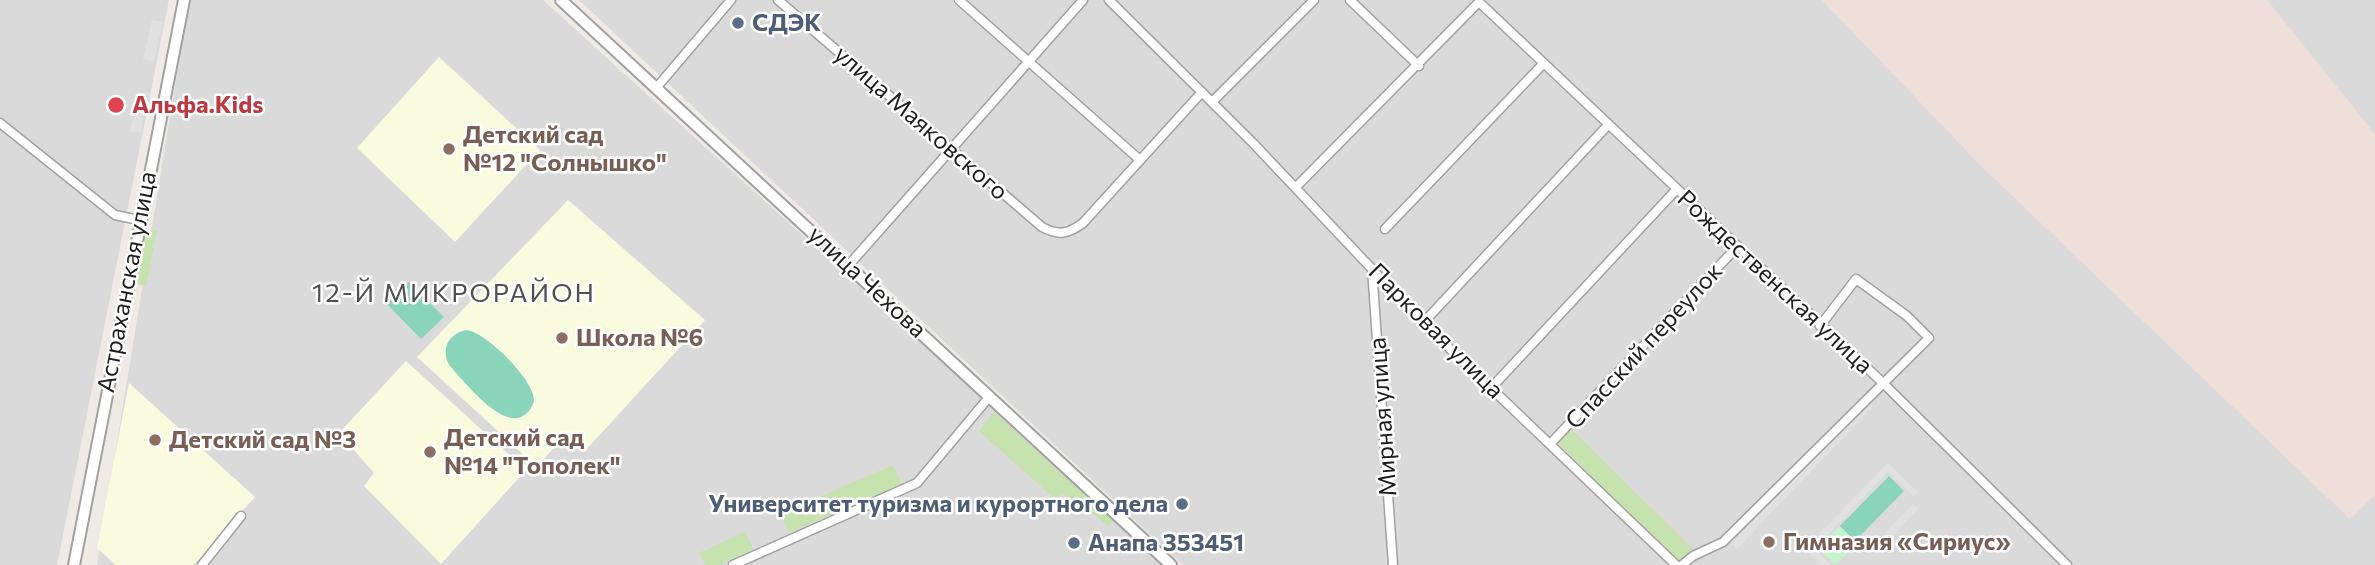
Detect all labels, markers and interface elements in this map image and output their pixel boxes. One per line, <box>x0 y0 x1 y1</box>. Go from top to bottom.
place label: СДЭК <box>752 9 821 37</box>
marker: СДЭК <box>730 15 746 31</box>
street label: улица Маяковского <box>828 40 1014 206</box>
place label: Альфа.Kids <box>132 91 263 119</box>
marker: Альфа.Kids <box>106 95 126 115</box>
place label: Детский сад №12 "Солнышко" <box>463 121 667 177</box>
marker: Детский сад №12 "Солнышко" <box>441 141 457 157</box>
street label: Астраханская улица <box>91 169 163 395</box>
street label: Рождественская улица <box>1671 184 1879 380</box>
street label: улица Чехова <box>802 220 932 344</box>
street label: Спасский переулок <box>1560 257 1728 435</box>
street label: Парковая улица <box>1363 258 1509 404</box>
district label: 12-Й МИКРОРАЙОН <box>314 277 594 309</box>
place label: Школа №6 <box>576 324 703 352</box>
marker: Школа №6 <box>554 330 570 346</box>
street label: Мирная улица <box>1363 336 1403 498</box>
place label: Детский сад №14 "Тополек" <box>444 424 620 480</box>
place label: Детский сад №3 <box>169 426 356 454</box>
marker: Детский сад №3 <box>147 432 163 448</box>
marker: Детский сад №14 "Тополек" <box>422 444 438 460</box>
place label: Университет туризма и курортного дела <box>708 490 1168 518</box>
marker: Университет туризма и курортного дела <box>1174 496 1190 512</box>
place label: Гимназия «Сириус» <box>1783 528 2011 556</box>
place label: Анапа 353451 <box>1088 529 1244 557</box>
marker: Гимназия «Сириус» <box>1761 534 1777 550</box>
marker: Анапа 353451 <box>1066 535 1082 551</box>

